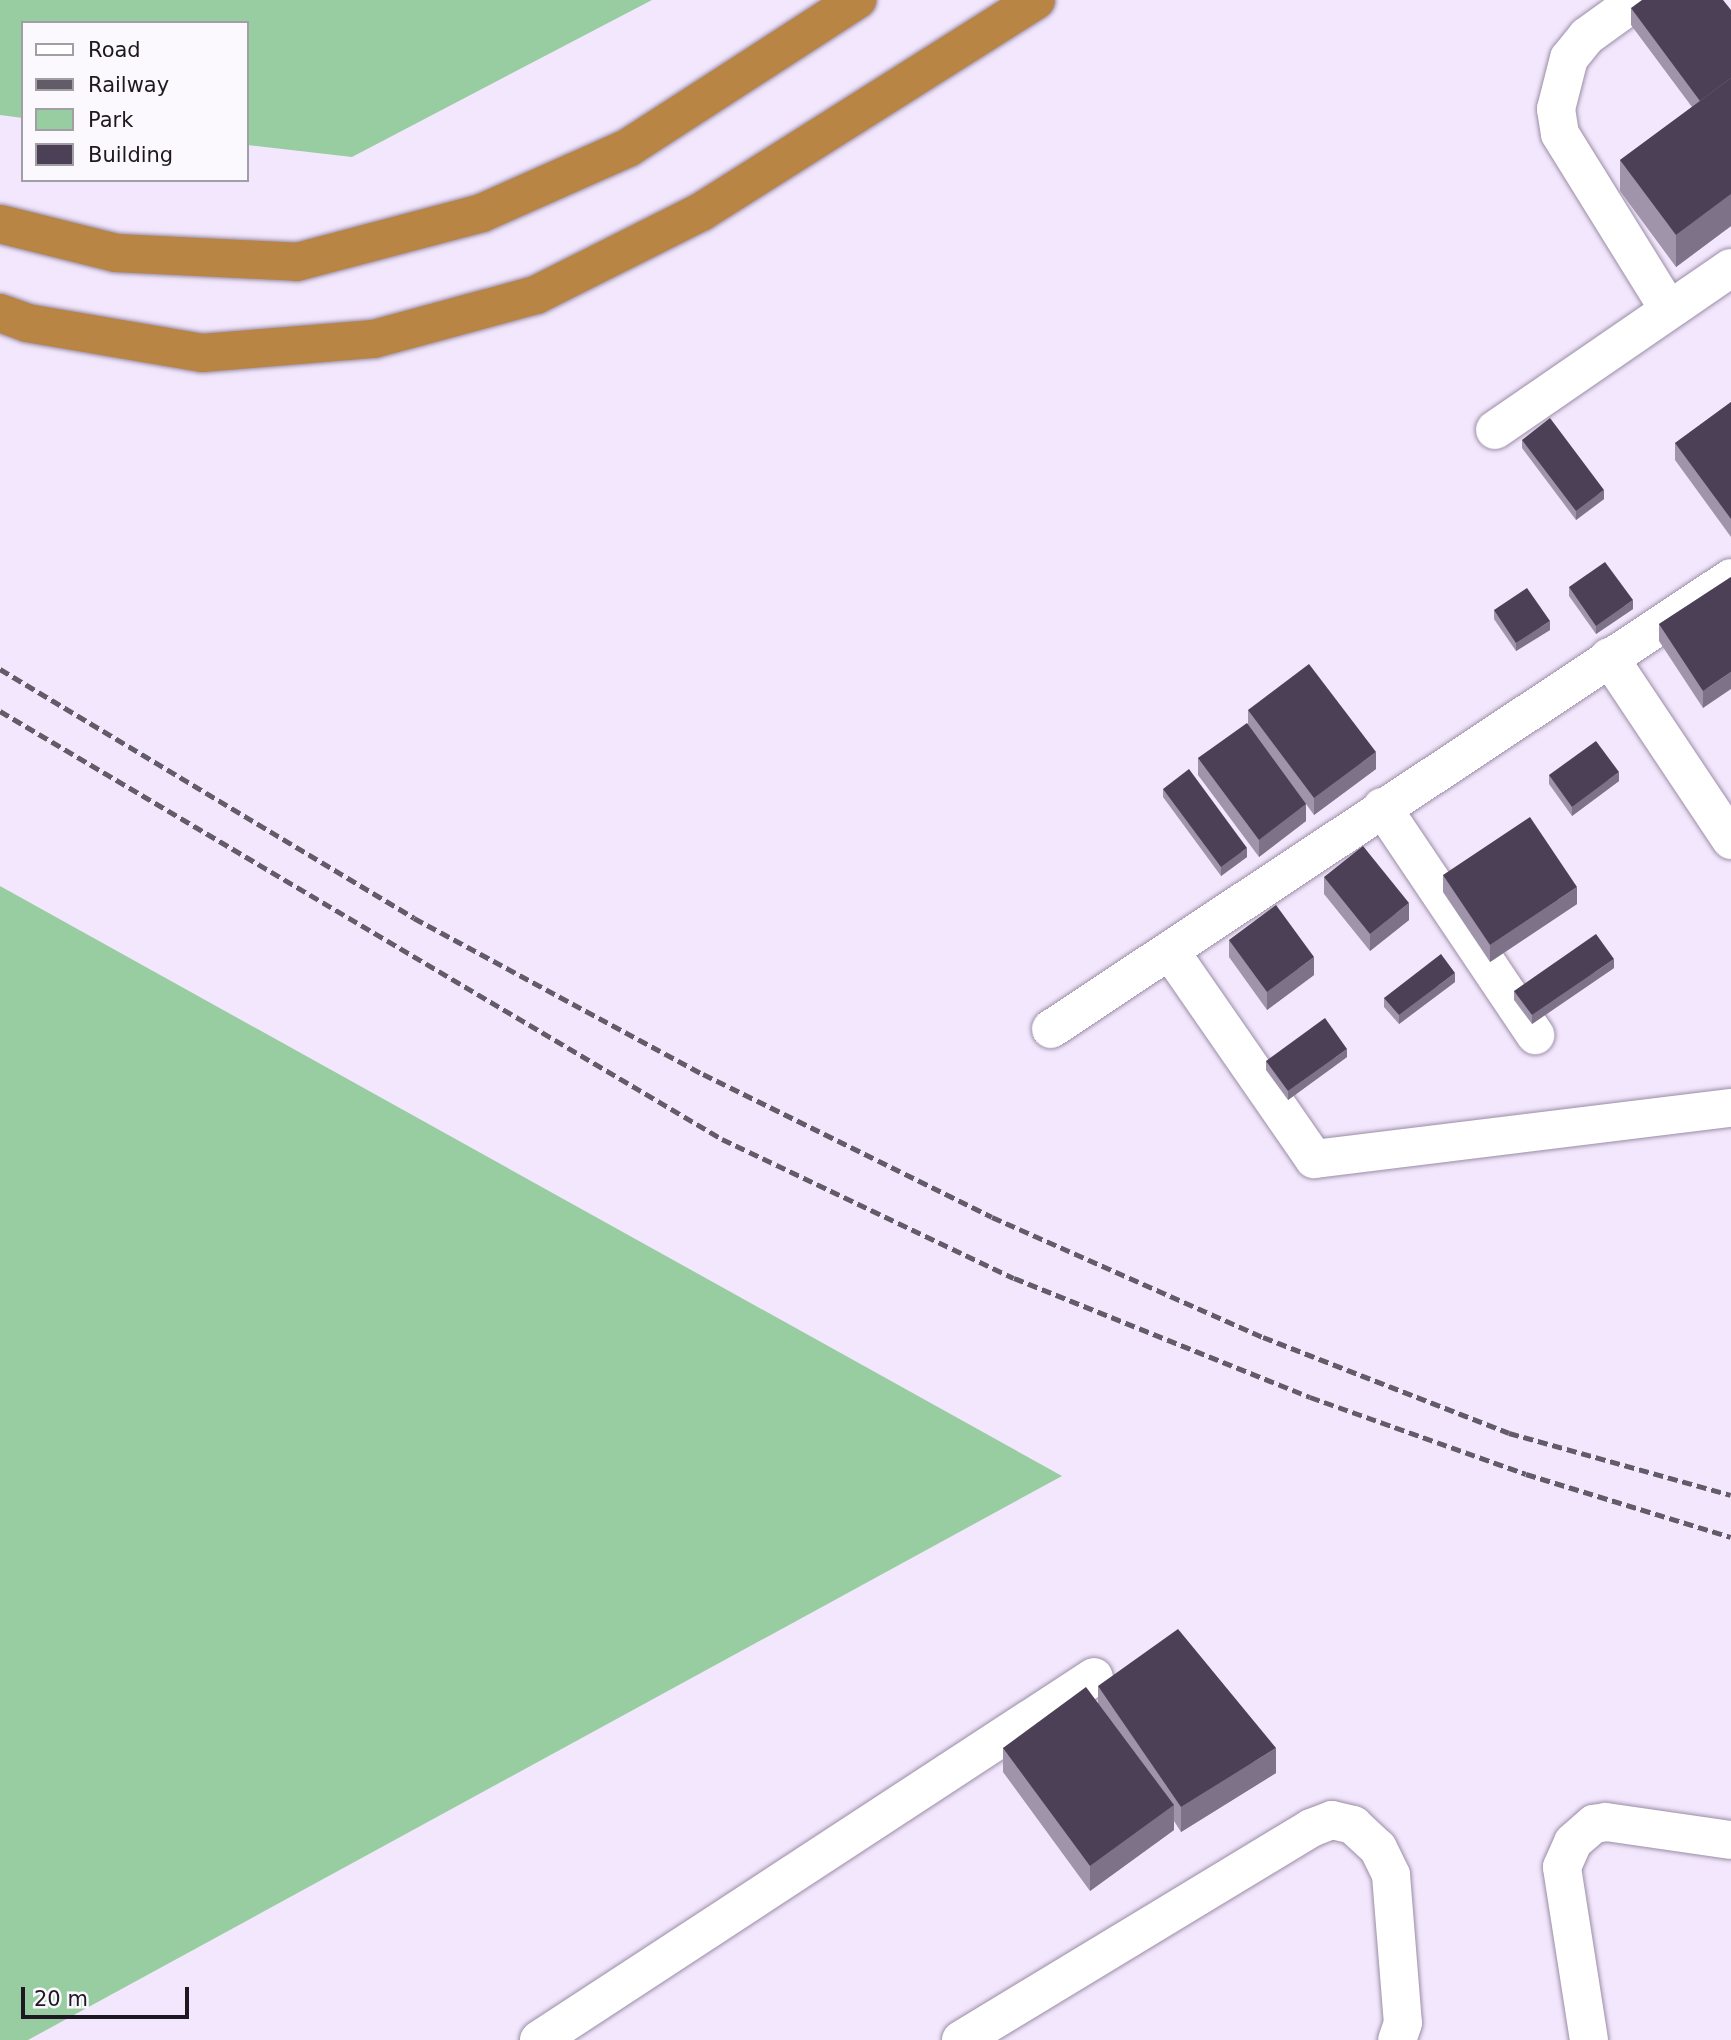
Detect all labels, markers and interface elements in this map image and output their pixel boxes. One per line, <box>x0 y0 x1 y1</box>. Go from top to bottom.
legend <box>21 21 248 182</box>
text: Road <box>88 38 141 62</box>
text: Railway <box>88 73 169 97</box>
text: Park <box>88 108 133 132</box>
text: Building <box>88 143 173 167</box>
scale bar <box>24 1974 192 2018</box>
text: 20 m <box>34 1987 88 2011</box>

